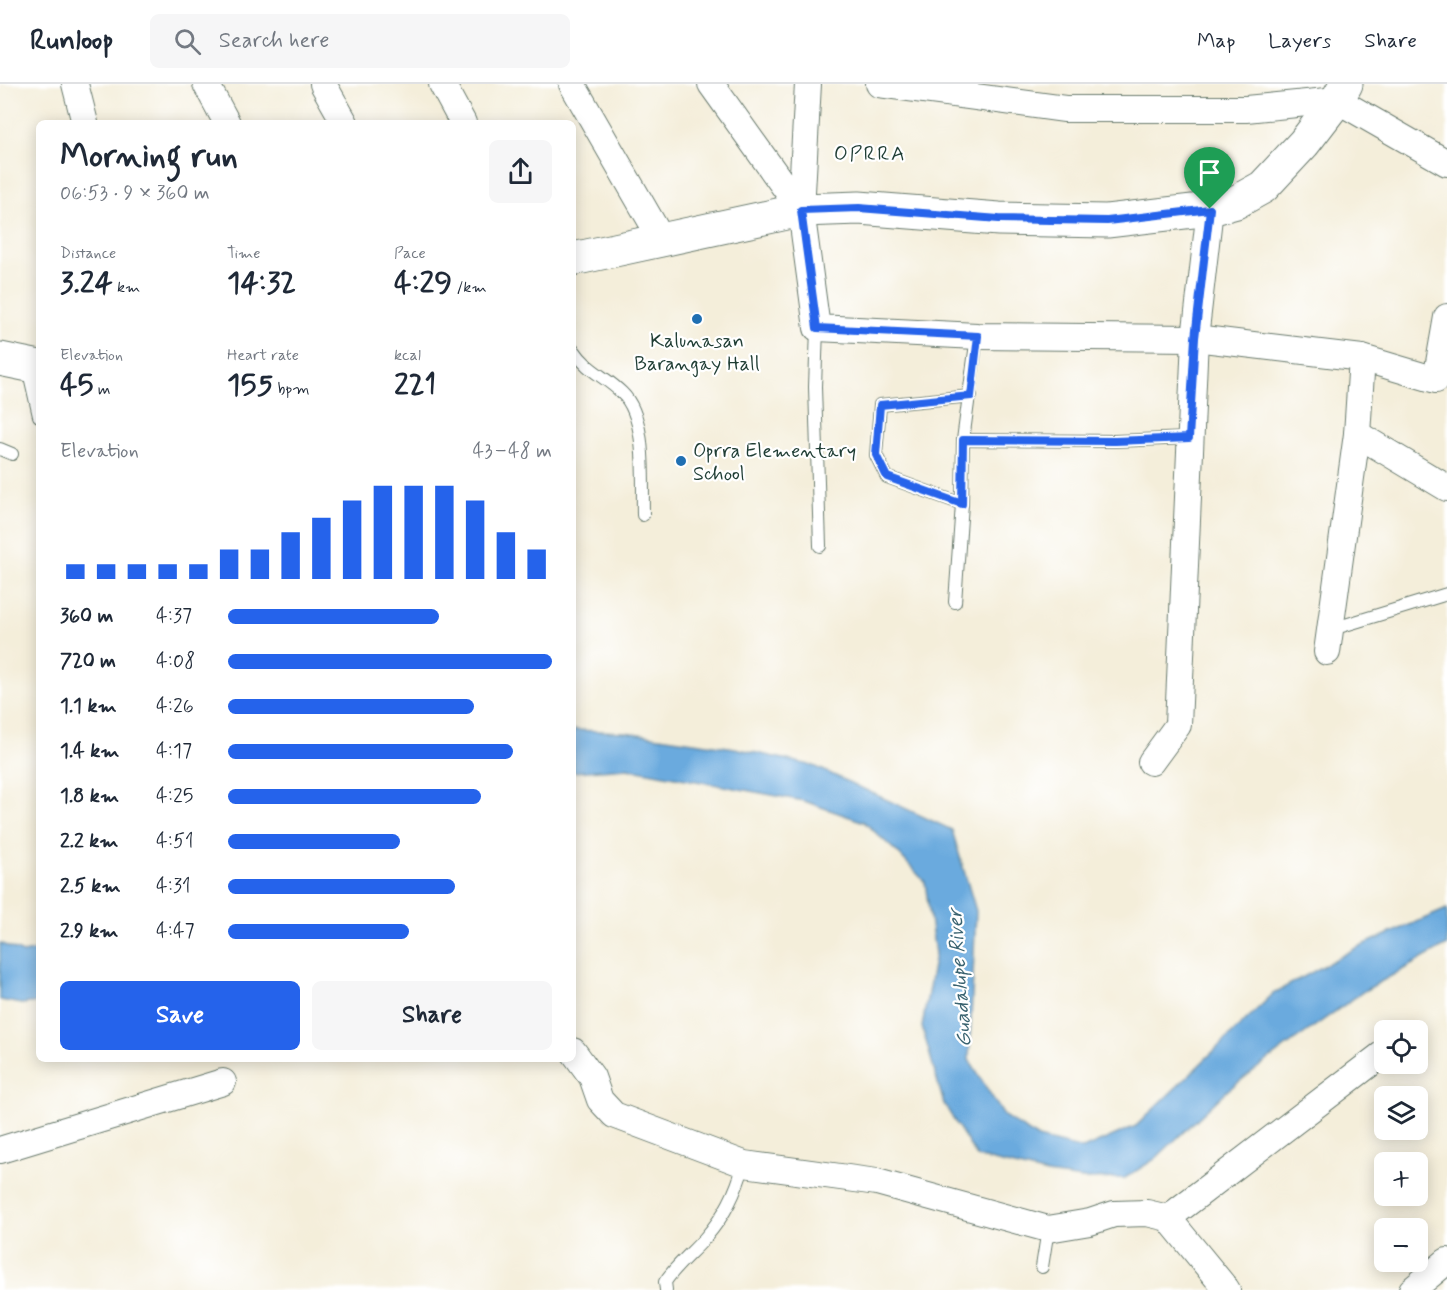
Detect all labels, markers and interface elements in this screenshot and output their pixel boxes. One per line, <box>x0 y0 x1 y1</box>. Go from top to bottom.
search box <box>150 14 570 68</box>
text: Runloop <box>30 23 114 60</box>
icon: search <box>171 25 204 58</box>
text: Search here <box>219 27 329 55</box>
text: Map <box>1197 27 1235 55</box>
text: Layers <box>1268 27 1331 55</box>
text: Share <box>1364 27 1417 55</box>
text: Morning run <box>60 135 238 179</box>
button: share <box>489 140 552 203</box>
district label: OPRRA <box>834 140 906 168</box>
pin <box>1184 147 1235 209</box>
icon: arrive <box>1193 156 1226 189</box>
text: 06:53 · 9 × 360 m <box>60 180 210 207</box>
text: Distance <box>60 243 116 264</box>
text: Time <box>227 243 261 264</box>
text: Pace <box>394 243 426 264</box>
text: 3.24 <box>60 264 113 303</box>
text: 14:32 <box>227 264 296 303</box>
text: 4:29 <box>394 264 452 303</box>
text: km <box>113 277 140 298</box>
text: /km <box>452 277 487 298</box>
marker: Kalunasan Barangay Hall <box>690 312 704 326</box>
place label: Kalunasan Barangay Hall <box>634 328 760 378</box>
text: Elevation <box>60 345 123 366</box>
text: Heart rate <box>227 345 299 366</box>
text: kcal <box>394 345 421 366</box>
text: 45 <box>60 366 93 405</box>
text: 155 <box>227 366 273 405</box>
text: 221 <box>394 366 436 405</box>
text: m <box>93 379 111 400</box>
text: bpm <box>273 379 310 400</box>
text: Elevation <box>60 438 139 465</box>
text: 43–48 m <box>473 438 552 465</box>
place label: Oprra Elementary School <box>693 438 856 488</box>
marker: Oprra Elementary School <box>674 454 688 468</box>
text: 360 m <box>60 603 113 630</box>
text: 4:37 <box>156 603 192 630</box>
text: 720 m <box>60 648 116 675</box>
text: 4:08 <box>156 648 195 675</box>
text: 1.1 km <box>60 693 117 720</box>
text: 4:26 <box>156 693 194 720</box>
text: 1.4 km <box>60 738 119 765</box>
text: 4:17 <box>156 738 192 765</box>
text: 1.8 km <box>60 783 119 810</box>
text: 4:25 <box>156 783 193 810</box>
text: 2.2 km <box>60 828 118 855</box>
text: 4:51 <box>156 828 194 855</box>
text: 2.5 km <box>60 873 121 900</box>
text: 4:31 <box>156 873 191 900</box>
water label: Guadalupe River <box>941 906 979 1048</box>
text: 2.9 km <box>60 918 118 945</box>
text: 4:47 <box>156 918 195 945</box>
button: Save <box>60 981 300 1050</box>
button: Share <box>312 981 552 1050</box>
map controls <box>1374 1020 1428 1272</box>
button: locate <box>1374 1020 1428 1074</box>
button: layers <box>1374 1086 1428 1140</box>
button: + <box>1374 1152 1428 1206</box>
button: − <box>1374 1218 1428 1272</box>

